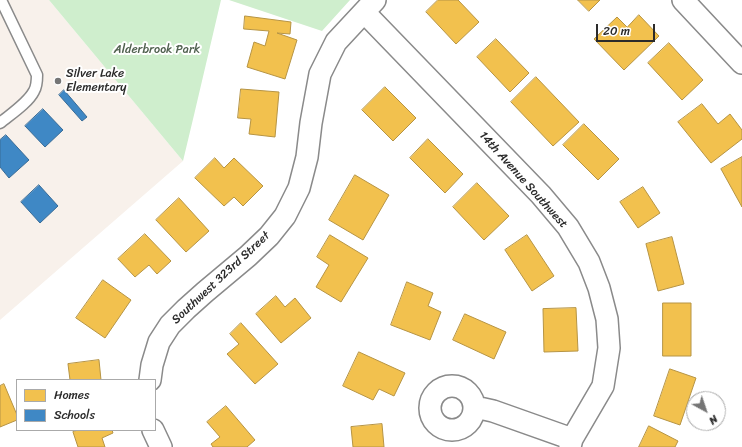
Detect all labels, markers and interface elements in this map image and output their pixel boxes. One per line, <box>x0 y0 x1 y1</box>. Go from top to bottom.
scale bar <box>598 16 657 42</box>
text: 20 m <box>603 20 630 42</box>
park label: Alderbrook Park <box>114 43 200 57</box>
place label: Silver Lake Elementary <box>66 67 126 95</box>
marker: Silver Lake Elementary <box>53 76 63 86</box>
street label: 14th Avenue Southwest <box>476 129 570 231</box>
street label: Southwest 323rd Street <box>169 229 273 327</box>
legend <box>16 379 156 431</box>
text: Homes <box>54 384 90 406</box>
north arrow <box>686 391 726 431</box>
text: Schools <box>54 404 95 426</box>
text: N <box>704 410 722 430</box>

